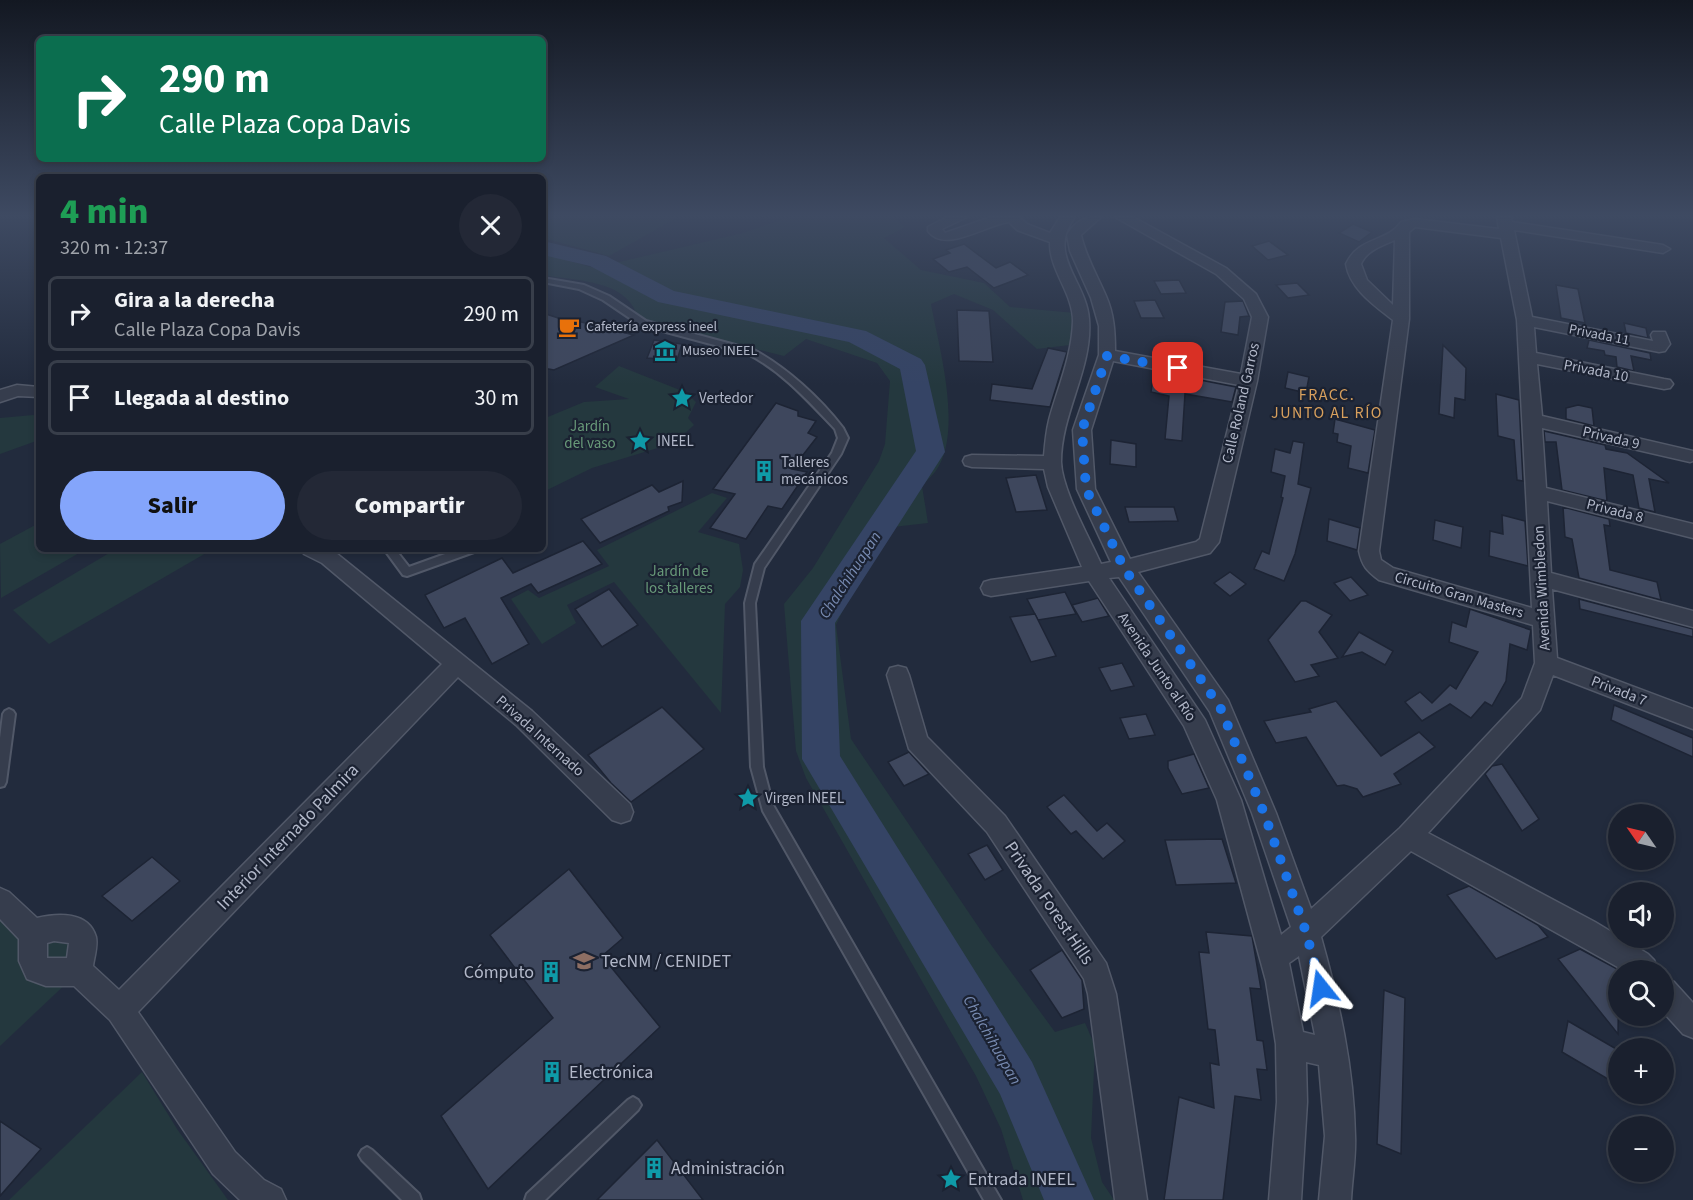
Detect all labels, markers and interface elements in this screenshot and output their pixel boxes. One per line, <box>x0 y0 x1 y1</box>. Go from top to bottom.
text: 290 m <box>159 49 270 109</box>
icon: right <box>60 60 138 138</box>
text: Calle Plaza Copa Davis <box>159 105 411 144</box>
text: 4 min <box>60 186 148 237</box>
button: close <box>459 194 522 257</box>
text: 320 m · 12:37 <box>60 234 168 262</box>
text: Gira a la derecha <box>114 284 275 316</box>
icon: right <box>63 297 96 330</box>
text: 290 m <box>464 298 519 330</box>
cafe icon: Cafetería express ineel <box>557 315 581 339</box>
text: Calle Plaza Copa Davis <box>114 316 300 344</box>
place label: Cafetería express ineel <box>586 317 717 337</box>
street label: Privada 11 <box>1567 319 1631 351</box>
museum icon: Museo INEEL <box>653 339 677 363</box>
place label: Museo INEEL <box>682 341 757 361</box>
street label: Calle Roland Garros <box>1217 341 1265 465</box>
pin <box>1152 342 1203 393</box>
icon: arrive <box>1161 351 1194 384</box>
street label: Privada 10 <box>1562 354 1630 388</box>
icon: arrive <box>63 381 96 414</box>
text: Llegada al destino <box>114 382 289 414</box>
text: 30 m <box>474 382 519 414</box>
district label: FRACC. JUNTO AL RÍO <box>1271 384 1383 424</box>
place icon: Vertedor <box>670 386 694 410</box>
place label: Vertedor <box>699 388 754 409</box>
park label: Jardín del vaso <box>564 416 616 454</box>
street label: Privada 9 <box>1580 421 1642 455</box>
place icon: INEEL <box>628 429 652 453</box>
place label: INEEL <box>657 431 694 452</box>
place label: Talleres mecánicos <box>781 452 848 490</box>
building icon: Talleres mecánicos <box>752 459 776 483</box>
button: Salir <box>60 471 285 540</box>
button: Compartir <box>297 471 522 540</box>
street label: Privada 8 <box>1584 494 1646 528</box>
street label: Avenida Wimbledon <box>1528 525 1556 651</box>
water label: Chalchihuapan <box>814 527 886 623</box>
park label: Jardín de los talleres <box>645 561 713 599</box>
street label: Circuito Gran Masters <box>1392 567 1526 623</box>
street label: Avenida Junto al Río <box>1113 608 1201 726</box>
street label: Privada 7 <box>1588 671 1650 711</box>
street label: Privada Internado <box>491 691 589 781</box>
street label: Interior Internado Palmira <box>211 758 365 916</box>
place icon: Virgen INEEL <box>736 786 760 810</box>
place label: Virgen INEEL <box>765 788 844 809</box>
north arrow <box>1608 804 1674 870</box>
map controls <box>1608 804 1674 1182</box>
street label: Privada Forest Hills <box>998 836 1100 970</box>
button: sound <box>1608 882 1674 948</box>
school or university icon: TecNM / CENIDET <box>572 949 596 973</box>
place label: TecNM / CENIDET <box>601 949 732 974</box>
position arrow <box>1289 956 1353 1020</box>
place label: Cómputo <box>464 960 534 985</box>
building icon: Cómputo <box>539 960 563 984</box>
button: search <box>1608 960 1674 1026</box>
water label: Chalchihuapan <box>958 991 1026 1089</box>
button: + <box>1608 1038 1674 1104</box>
building icon: Electrónica <box>540 1060 564 1084</box>
place label: Electrónica <box>569 1060 653 1085</box>
button: − <box>1608 1116 1674 1182</box>
building icon: Administración <box>642 1156 666 1180</box>
place label: Administración <box>671 1156 785 1181</box>
place icon: Entrada INEEL <box>939 1167 963 1191</box>
place label: Entrada INEEL <box>968 1167 1075 1192</box>

